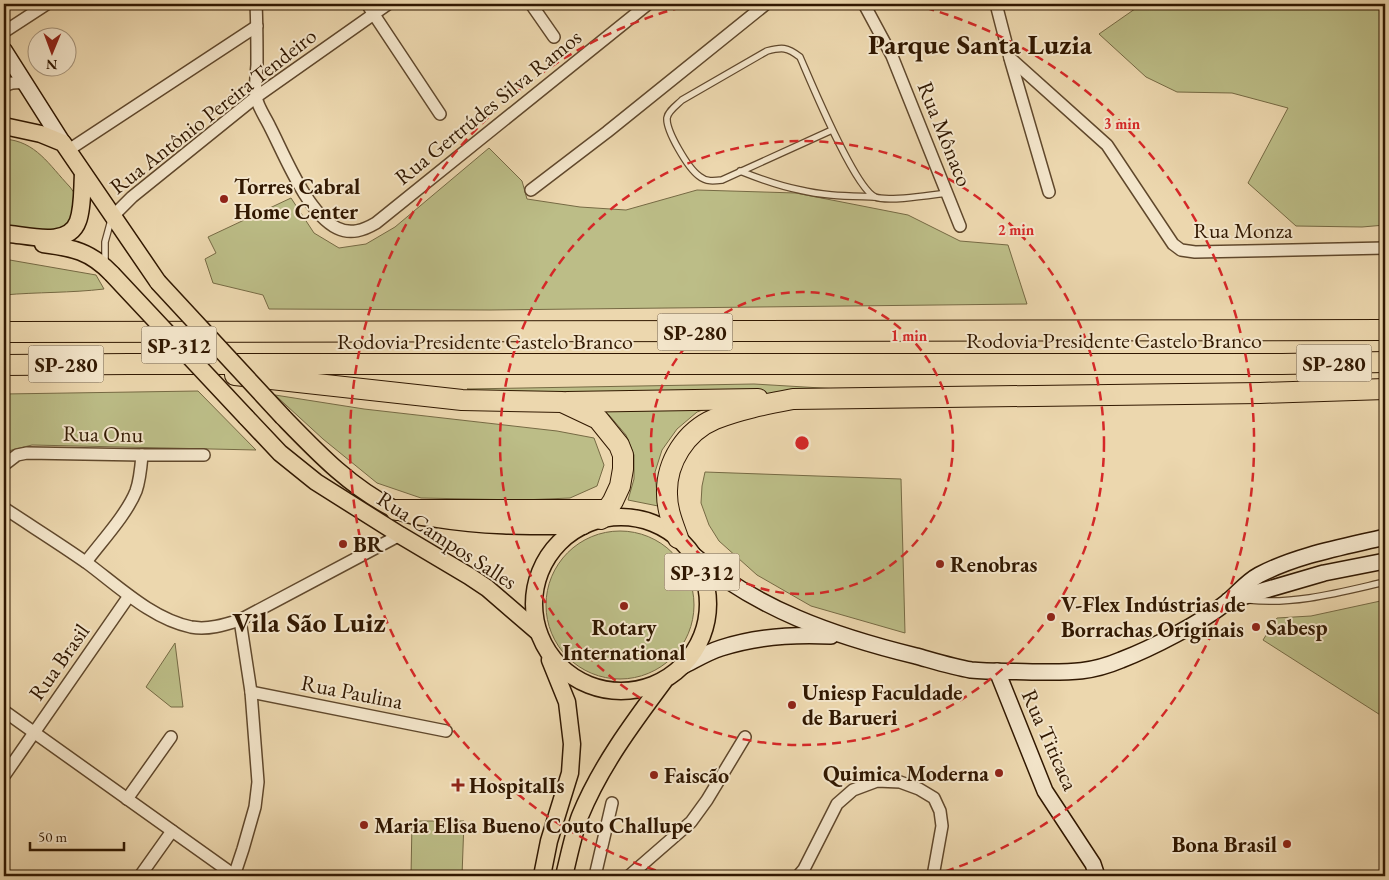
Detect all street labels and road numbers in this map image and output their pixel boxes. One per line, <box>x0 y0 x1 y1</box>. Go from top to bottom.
street label: Rua Antônio Pereira Tendeiro <box>104 21 322 201</box>
street label: Rua Gertrúdes Silva Ramos <box>389 23 587 191</box>
street label: Rua Mônaco <box>911 77 979 191</box>
street label: Rua Monza <box>1193 216 1293 245</box>
road number: SP-280 <box>658 314 732 351</box>
road number: SP-312 <box>142 326 216 364</box>
street label: Rodovia Presidente Castelo Branco <box>966 326 1262 355</box>
street label: Rodovia Presidente Castelo Branco <box>337 327 633 356</box>
road number: SP-280 <box>1296 344 1372 382</box>
road number: SP-280 <box>28 346 104 382</box>
street label: Rua Onu <box>63 419 144 449</box>
street label: Rua Campos Salles <box>372 484 522 596</box>
road number: SP-312 <box>664 554 740 590</box>
street label: Rua Brasil <box>22 618 96 706</box>
street label: Rua Paulina <box>299 668 406 716</box>
street label: Rua Titicaca <box>1015 685 1085 795</box>

